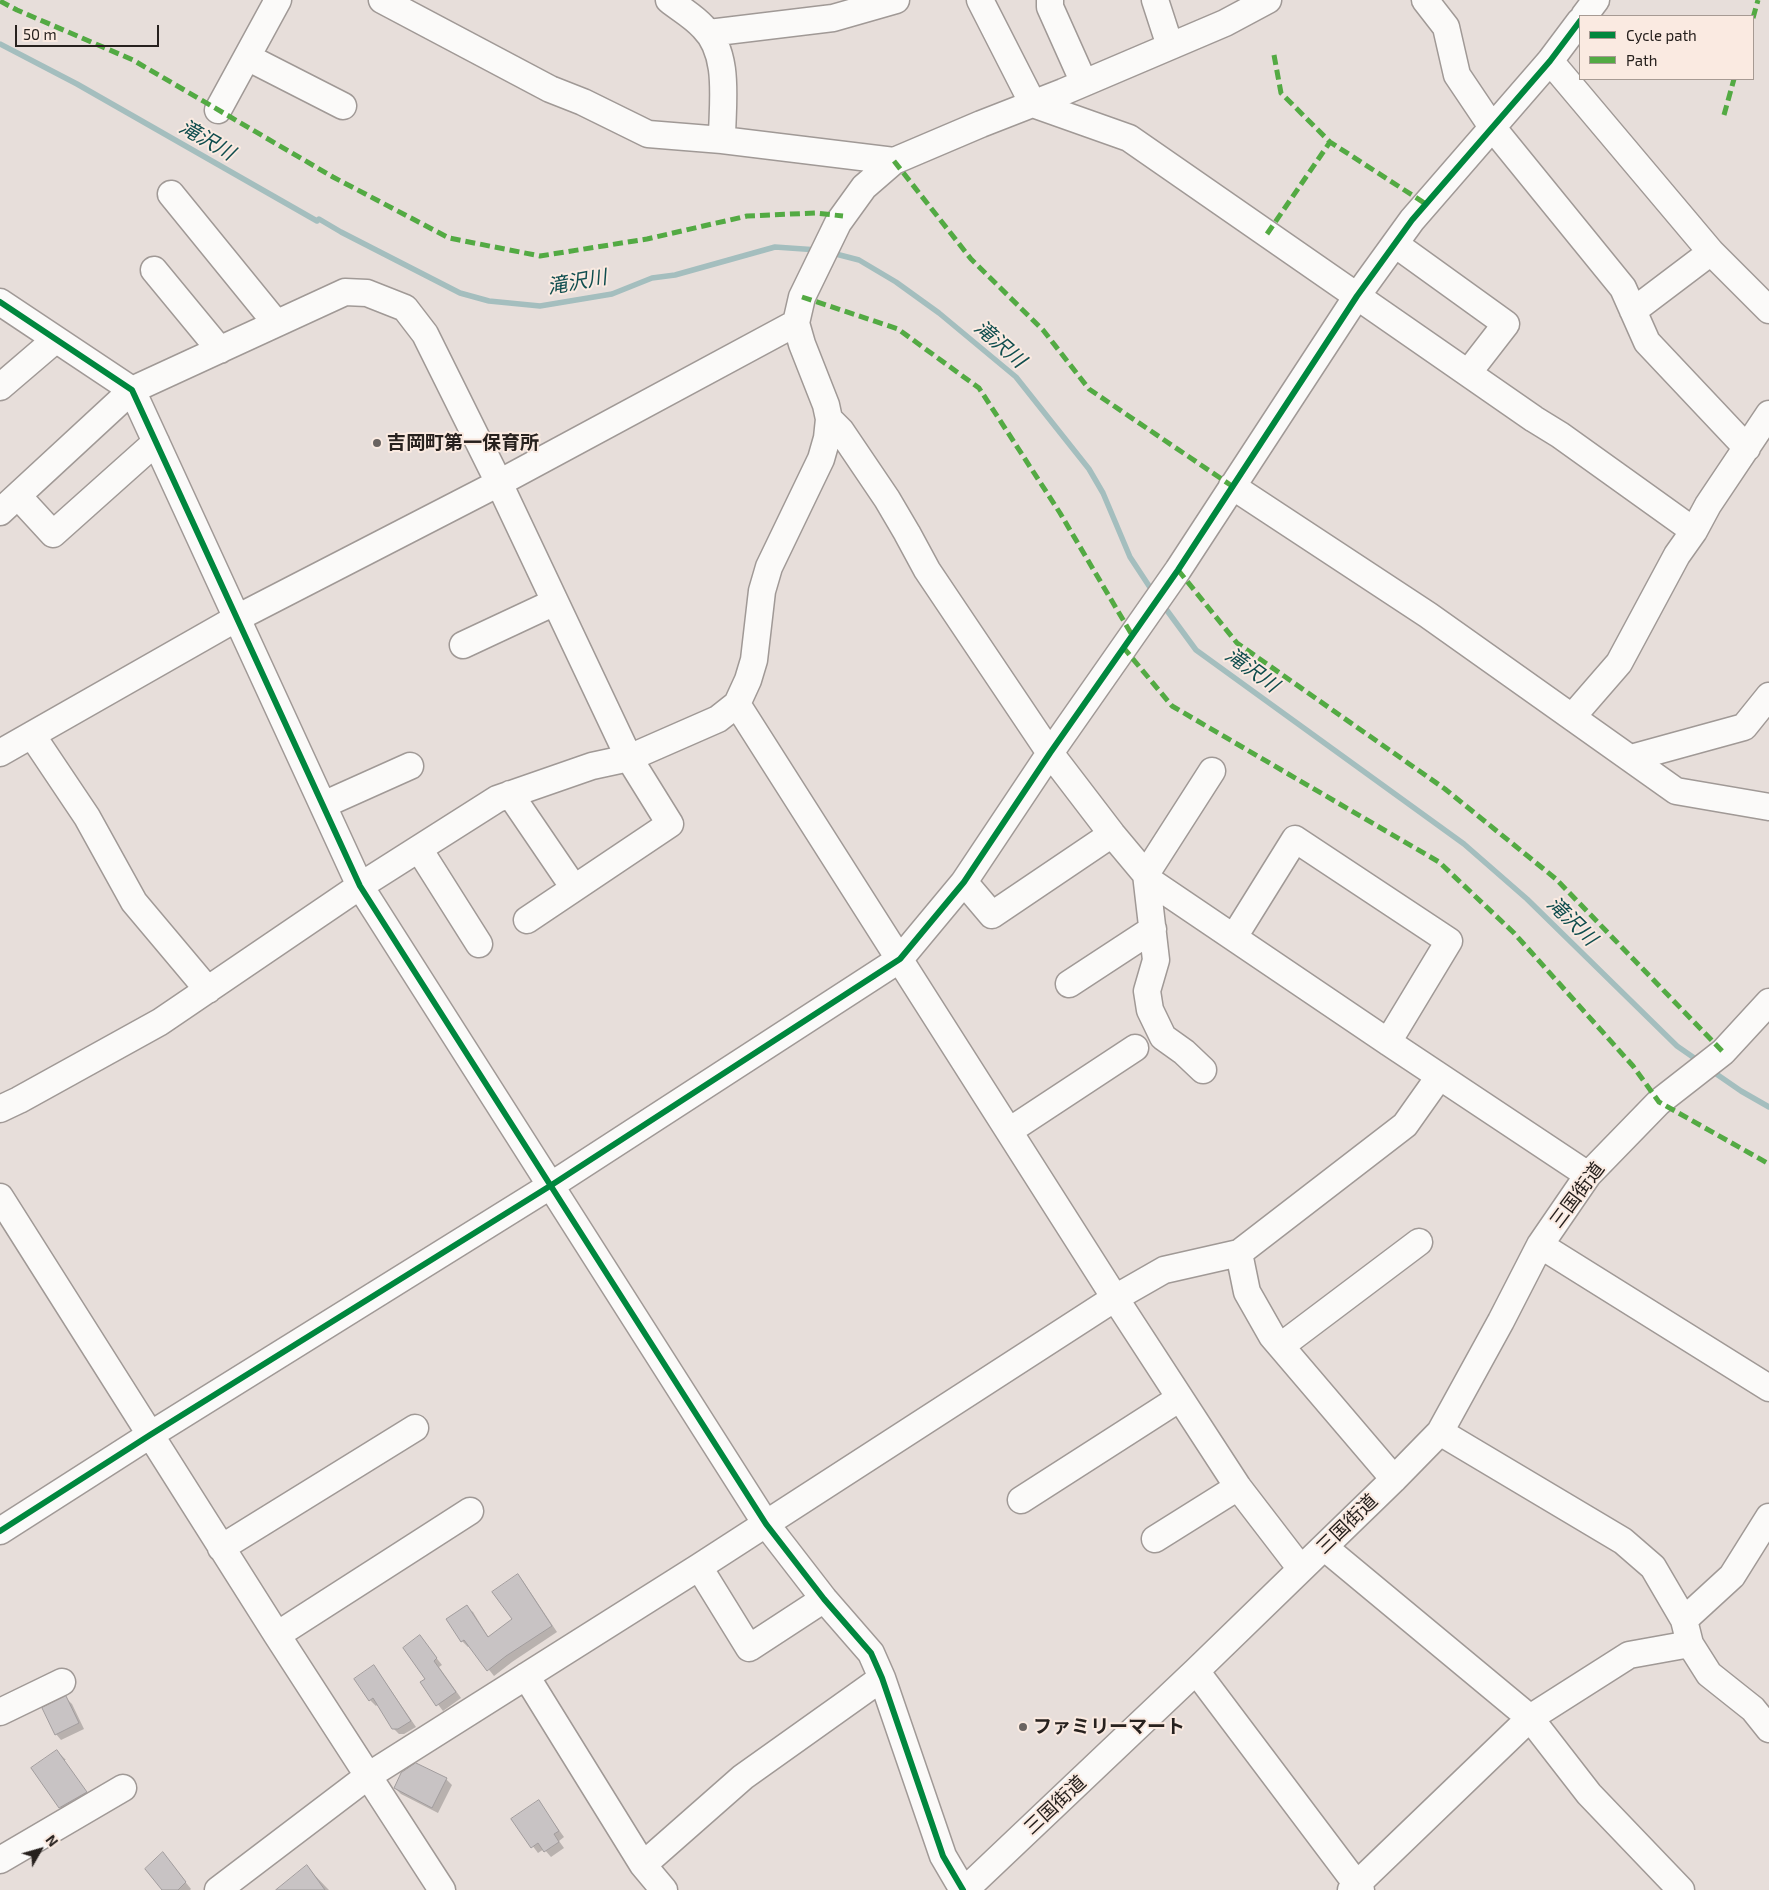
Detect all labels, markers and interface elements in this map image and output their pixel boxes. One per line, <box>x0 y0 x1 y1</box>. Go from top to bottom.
scale bar <box>18 15 161 47</box>
legend <box>1579 15 1754 80</box>
text: 50 m <box>23 25 57 43</box>
text: Cycle path <box>1626 26 1697 44</box>
text: Path <box>1626 51 1657 69</box>
water label: 滝沢川 <box>175 115 239 165</box>
water label: 滝沢川 <box>545 265 609 299</box>
water label: 滝沢川 <box>969 315 1031 373</box>
place label: 吉岡町第一保育所 <box>387 432 539 454</box>
marker: 吉岡町第一保育所 <box>371 437 383 449</box>
water label: 滝沢川 <box>1221 643 1283 697</box>
water label: 滝沢川 <box>1542 892 1602 950</box>
street label: 三国街道 <box>1545 1158 1609 1232</box>
street label: 三国街道 <box>1312 1489 1382 1559</box>
place label: ファミリーマート <box>1033 1716 1185 1738</box>
marker: ファミリーマート <box>1017 1721 1029 1733</box>
street label: 三国街道 <box>1019 1771 1091 1839</box>
north arrow <box>15 1825 65 1875</box>
text: N <box>42 1831 62 1850</box>

